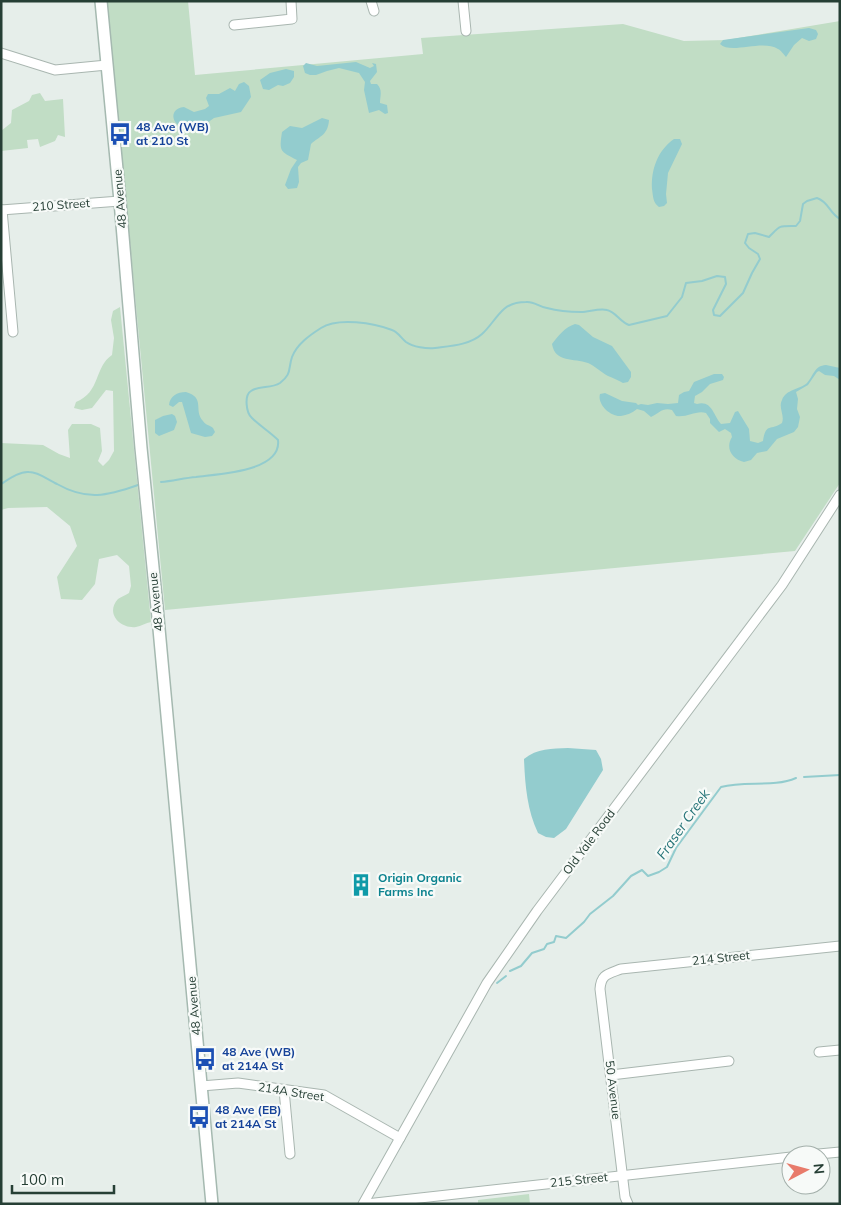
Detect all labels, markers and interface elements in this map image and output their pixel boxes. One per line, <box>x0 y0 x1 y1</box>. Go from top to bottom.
place label: 48 Ave (WB) at 210 St <box>136 119 209 148</box>
bus stop icon: 48 Ave (WB) at 210 St <box>107 121 133 147</box>
street label: 48 Avenue <box>109 169 130 229</box>
street label: 210 Street <box>32 195 90 214</box>
street label: 48 Avenue <box>145 572 166 632</box>
water label: Fraser Creek <box>652 785 714 863</box>
street label: Old Yale Road <box>559 806 618 877</box>
place label: Origin Organic Farms Inc <box>378 870 462 899</box>
building icon: Origin Organic Farms Inc <box>348 872 374 898</box>
street label: 214 Street <box>691 947 751 968</box>
street label: 48 Avenue <box>183 976 204 1036</box>
place label: 48 Ave (WB) at 214A St <box>222 1044 295 1073</box>
bus stop icon: 48 Ave (WB) at 214A St <box>192 1046 218 1072</box>
street label: 50 Avenue <box>602 1060 625 1120</box>
street label: 214A Street <box>257 1079 325 1104</box>
place label: 48 Ave (EB) at 214A St <box>215 1102 282 1131</box>
bus stop icon: 48 Ave (EB) at 214A St <box>186 1104 212 1130</box>
north arrow <box>781 1145 831 1195</box>
scale bar <box>12 1162 115 1194</box>
text: N <box>809 1162 828 1175</box>
street label: 215 Street <box>549 1169 609 1190</box>
text: 100 m <box>20 1170 64 1189</box>

